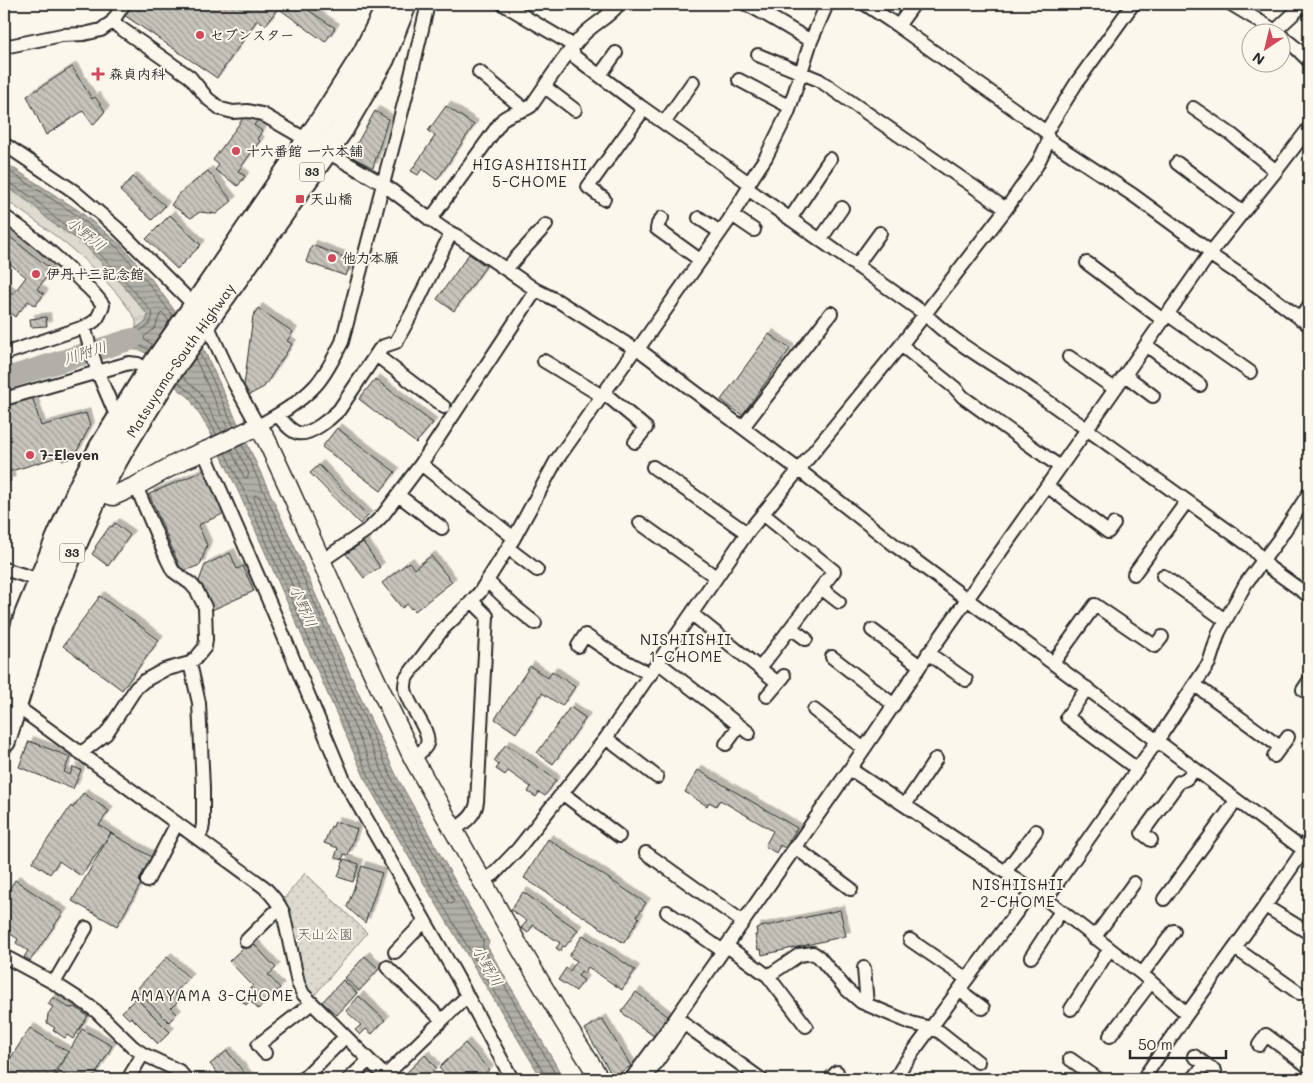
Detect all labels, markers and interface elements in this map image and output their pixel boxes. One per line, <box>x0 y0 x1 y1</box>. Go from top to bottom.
north arrow <box>1240 22 1290 72</box>
place label: セブンスター <box>210 25 294 44</box>
marker: セブンスター <box>194 29 206 41</box>
text: N <box>1248 48 1268 70</box>
place label: 森貞内科 <box>109 64 166 83</box>
marker: 森貞内科 <box>91 67 105 81</box>
place label: 十六番館 一六本舗 <box>246 141 363 160</box>
marker: 十六番館 一六本舗 <box>230 145 242 157</box>
district label: HIGASHIISHII 5-CHOME <box>472 154 588 191</box>
road number: 33 <box>300 162 324 182</box>
place label: 天山橋 <box>310 189 352 208</box>
marker: 天山橋 <box>294 193 306 205</box>
water label: 小野川 <box>63 211 110 255</box>
place label: 他力本願 <box>342 248 398 267</box>
marker: 他力本願 <box>326 252 338 264</box>
place label: 伊丹十三記念館 <box>46 264 144 283</box>
marker: 伊丹十三記念館 <box>30 268 42 280</box>
street label: Matsuyama-South Highway <box>122 279 239 441</box>
water label: 川附川 <box>60 336 109 369</box>
place label: 7-Eleven <box>40 445 99 464</box>
marker: 7-Eleven <box>24 449 36 461</box>
road number: 33 <box>60 544 84 562</box>
water label: 小野川 <box>286 581 322 630</box>
district label: NISHIISHII 1-CHOME <box>640 629 732 666</box>
district label: NISHIISHII 2-CHOME <box>972 874 1064 911</box>
park label: 天山公園 <box>297 924 353 943</box>
water label: 小野川 <box>468 941 508 990</box>
district label: AMAYAMA 3-CHOME <box>130 985 294 1005</box>
scale bar <box>1130 1028 1227 1060</box>
text: 50 m <box>1138 1034 1173 1054</box>

